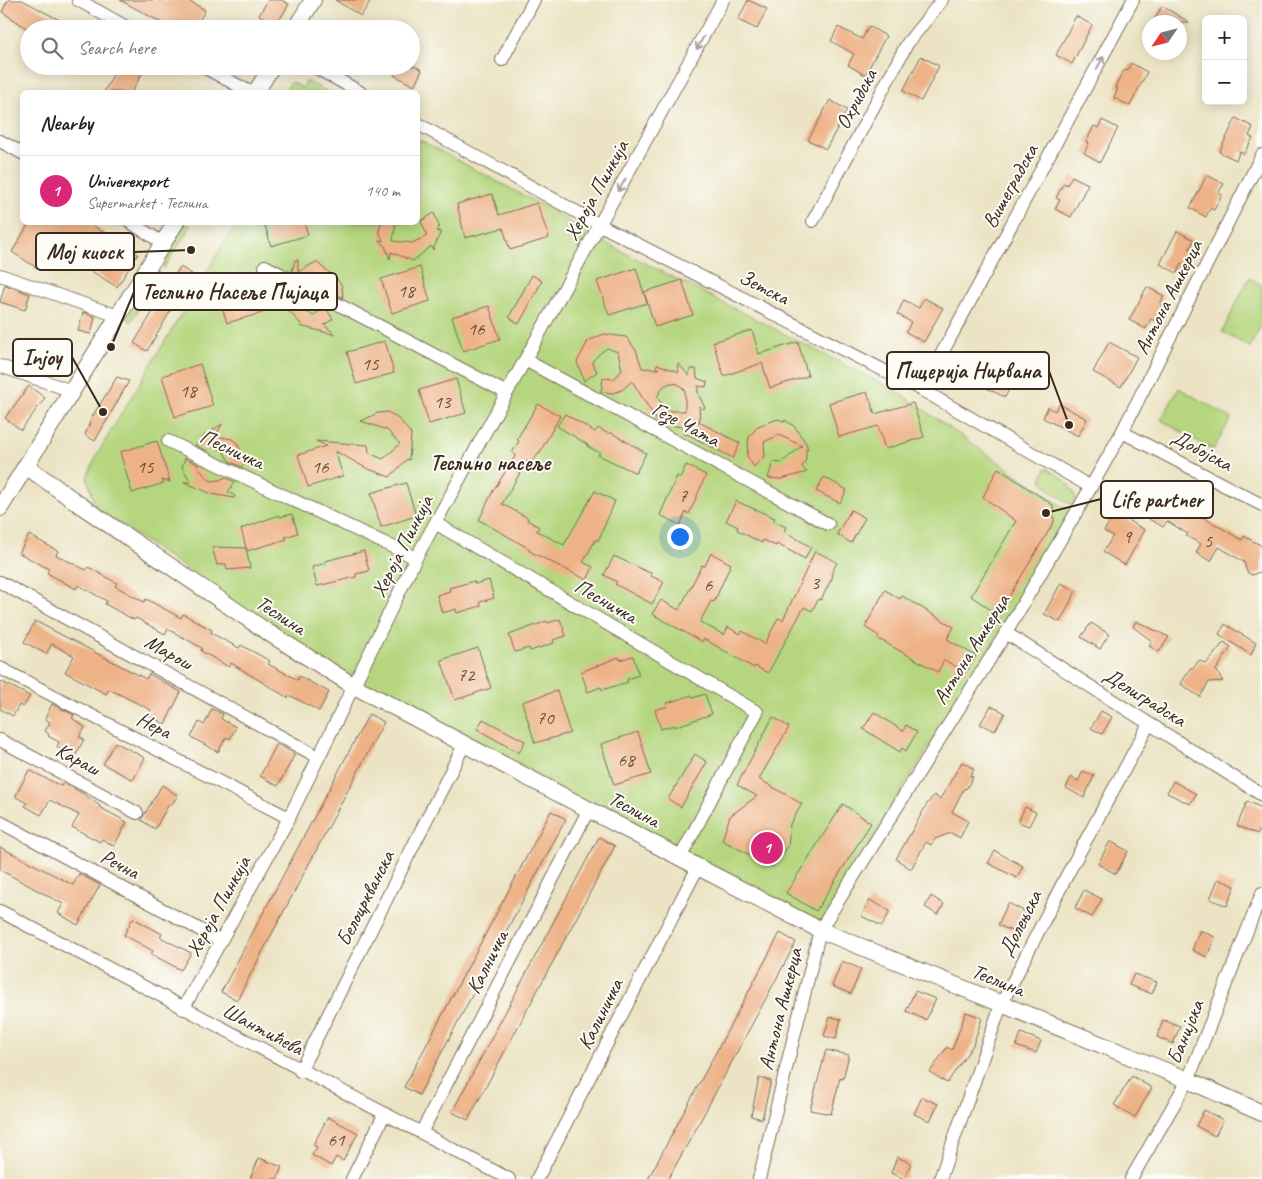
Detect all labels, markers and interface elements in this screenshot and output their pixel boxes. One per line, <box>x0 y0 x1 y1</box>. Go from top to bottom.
north arrow <box>1142 15 1187 60</box>
map controls <box>1202 15 1247 105</box>
button: + <box>1202 15 1247 60</box>
search box <box>20 20 420 75</box>
icon: search <box>38 34 66 62</box>
one-way arrow <box>695 35 705 50</box>
text: Search here <box>78 36 155 60</box>
one-way arrow <box>1095 56 1105 71</box>
button: − <box>1202 60 1247 105</box>
street label: Охридска <box>829 63 883 134</box>
text: Nearby <box>40 110 93 136</box>
street label: Хероја Пинкија <box>558 134 635 245</box>
street label: Вишеградска <box>976 138 1044 232</box>
text: Univerexport <box>87 169 168 193</box>
one-way arrow <box>617 178 627 193</box>
text: 1 <box>52 181 60 201</box>
text: 140 m <box>366 181 400 201</box>
text: Supermarket · Теслина <box>87 193 207 213</box>
callout: Мој киоск <box>36 233 134 270</box>
street label: Антона Ашкерца <box>1128 234 1209 359</box>
text: Мој киоск <box>46 238 125 266</box>
street label: Зетска <box>735 264 795 311</box>
callout: Теслино Насеље Пијаца <box>134 273 337 310</box>
text: Теслино Насеље Пијаца <box>142 278 329 306</box>
house number: 18 <box>397 279 417 303</box>
house number: 16 <box>467 317 486 341</box>
callout: Injoy <box>13 339 72 376</box>
text: Injoy <box>22 344 64 372</box>
house number: 15 <box>361 352 380 376</box>
callout: Пицерија Нирвана <box>887 352 1049 389</box>
text: Пицерија Нирвана <box>895 357 1043 385</box>
house number: 18 <box>179 379 199 403</box>
house number: 13 <box>433 390 452 414</box>
street label: Гезе Чата <box>647 395 726 454</box>
street label: Песничка <box>196 423 270 476</box>
street label: Добојска <box>1167 423 1238 478</box>
district label: Теслино насеље <box>430 449 553 477</box>
house number: 15 <box>136 455 155 479</box>
house number: 16 <box>311 455 330 479</box>
callout: Life partner <box>1101 481 1213 518</box>
house number: 7 <box>679 484 689 508</box>
text: Life partner <box>1111 486 1205 514</box>
street label: Хероја Пинкија <box>365 489 440 601</box>
your location <box>667 524 693 550</box>
house number: 9 <box>1123 525 1133 549</box>
house number: 5 <box>1204 529 1214 553</box>
house number: 3 <box>811 571 821 595</box>
street label: Песничка <box>570 573 644 630</box>
house number: 6 <box>704 573 714 597</box>
street label: Антона Ашкерца <box>927 588 1016 709</box>
street label: Теслина <box>251 589 313 642</box>
street label: Марош <box>140 628 199 677</box>
street label: Делиградска <box>1099 661 1193 734</box>
house number: 72 <box>457 663 476 687</box>
street label: Нера <box>132 705 177 745</box>
house number: 70 <box>536 706 555 730</box>
street label: Караш <box>51 737 106 782</box>
house number: 68 <box>617 748 637 772</box>
street label: Теслина <box>604 785 666 834</box>
pin: 1 <box>751 829 783 867</box>
street label: Речна <box>96 843 145 886</box>
street label: Белоцркванска <box>330 844 401 950</box>
street label: Хероја Пинкија <box>180 850 257 961</box>
street label: Долењска <box>992 884 1048 960</box>
street label: Калничка <box>460 924 515 998</box>
street label: Антона Ашкерца <box>752 943 808 1073</box>
street label: Теслина <box>968 958 1030 1003</box>
street label: Калиничка <box>571 973 630 1054</box>
street label: Банијска <box>1161 995 1210 1068</box>
street label: Шантићева <box>218 997 309 1062</box>
house number: 61 <box>327 1128 346 1152</box>

